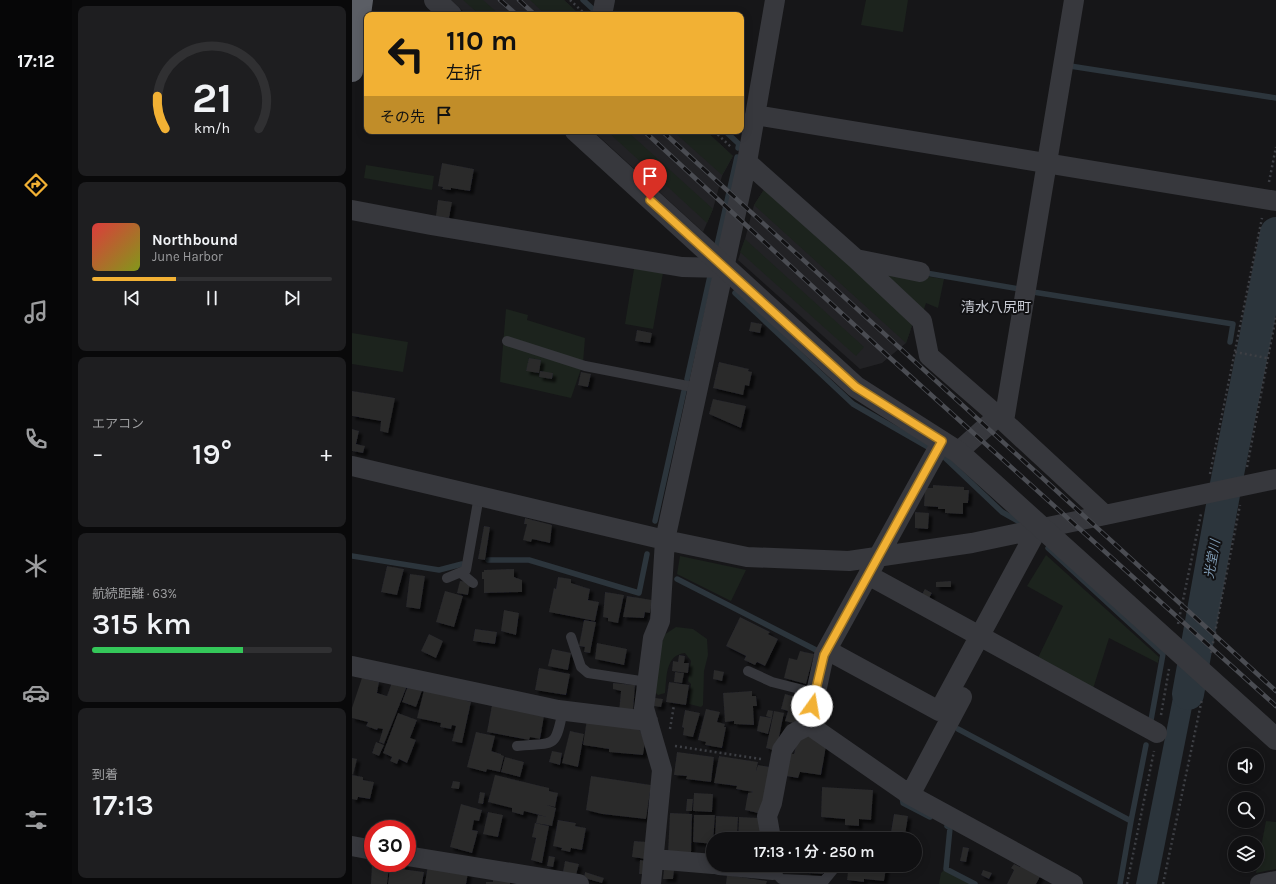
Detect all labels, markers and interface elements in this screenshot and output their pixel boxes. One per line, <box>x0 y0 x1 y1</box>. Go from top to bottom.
text: 110 m <box>446 24 517 57</box>
icon: left <box>380 28 432 80</box>
text: 17:12 <box>17 50 55 72</box>
text: 左折 <box>446 62 482 84</box>
text: 21 <box>192 74 232 122</box>
icon: arrive <box>433 104 455 126</box>
text: その先 <box>380 108 425 126</box>
text: km/h <box>194 119 230 136</box>
pin <box>633 159 667 200</box>
icon: arrive <box>639 165 661 187</box>
icon: directions <box>22 171 50 199</box>
text: Northbound <box>152 231 238 249</box>
text: June Harbor <box>152 249 223 264</box>
icon: previous <box>121 287 143 309</box>
icon: pause <box>201 287 223 309</box>
icon: next <box>281 287 303 309</box>
icon: music <box>22 298 50 326</box>
district label: 清水八尻町 <box>961 299 1031 316</box>
text: エアコン <box>92 416 144 431</box>
icon: phone <box>22 425 50 453</box>
text: 19° <box>192 436 232 472</box>
text: − <box>92 441 104 467</box>
text: + <box>320 441 332 467</box>
water label: 光堂川 <box>1201 537 1223 580</box>
icon: climate <box>22 552 50 580</box>
text: 航続距離 · 63% <box>92 586 177 601</box>
text: 315 km <box>92 606 192 642</box>
icon: car <box>22 679 50 707</box>
position arrow <box>791 685 833 727</box>
map controls <box>1228 748 1264 872</box>
button: sound <box>1228 748 1264 784</box>
text: 到着 <box>92 767 118 782</box>
text: 17:13 <box>92 787 154 823</box>
button: search <box>1228 792 1264 828</box>
icon: filters <box>22 806 50 834</box>
speed limit sign: 30 <box>364 820 416 872</box>
button: layers <box>1228 836 1264 872</box>
text: 17:13 · 1 分 · 250 m <box>754 843 874 861</box>

